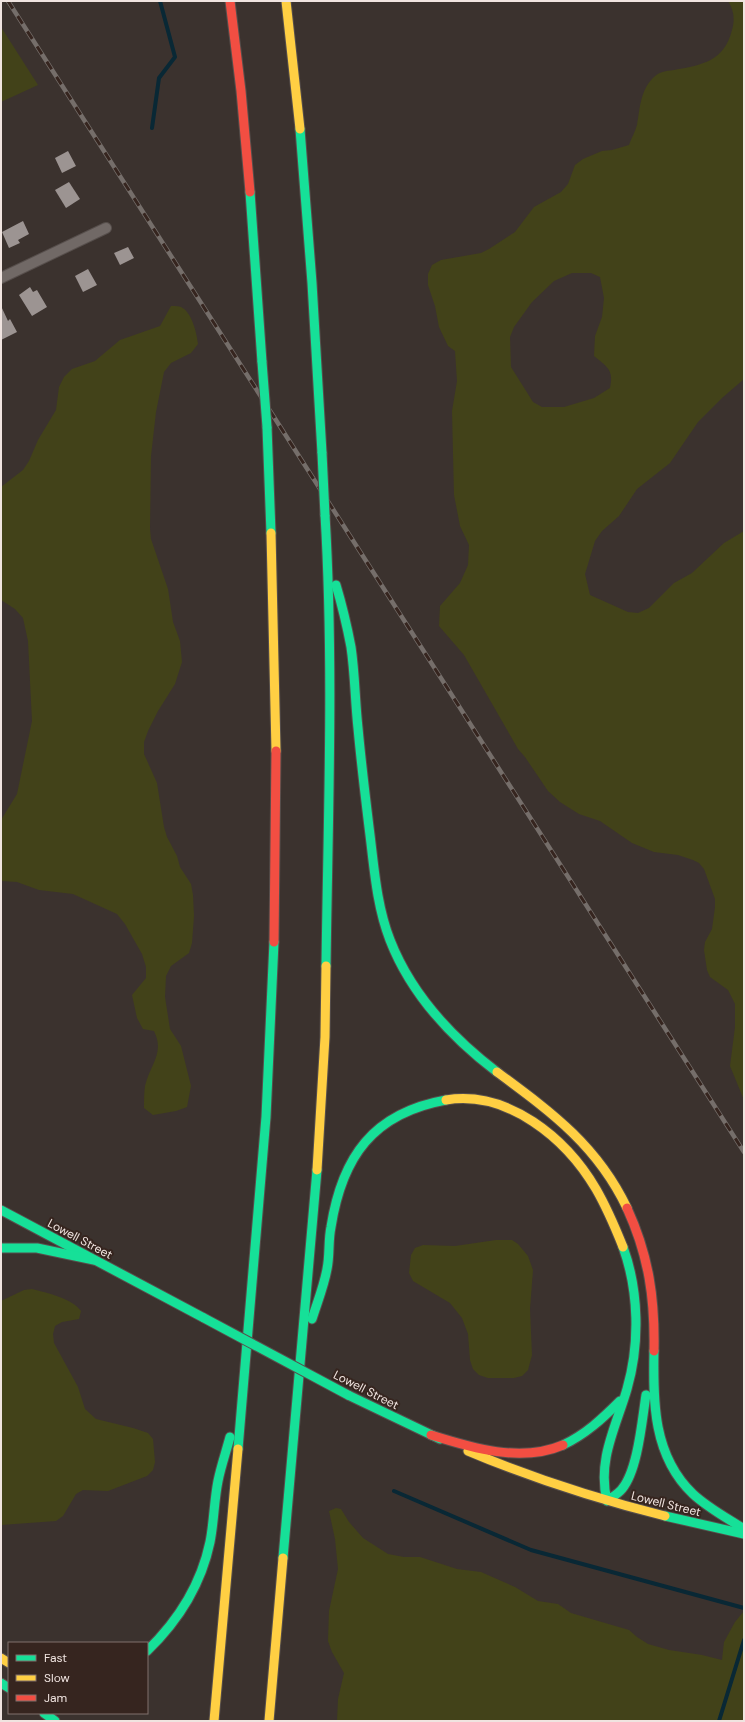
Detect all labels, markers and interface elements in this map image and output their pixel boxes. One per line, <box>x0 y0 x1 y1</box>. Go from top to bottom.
street label: Lowell Street <box>45 1215 115 1263</box>
street label: Lowell Street <box>331 1367 402 1413</box>
street label: Lowell Street <box>629 1488 703 1520</box>
legend <box>8 1642 148 1714</box>
text: Fast <box>44 1650 67 1666</box>
text: Slow <box>44 1670 70 1686</box>
text: Jam <box>44 1690 67 1706</box>

